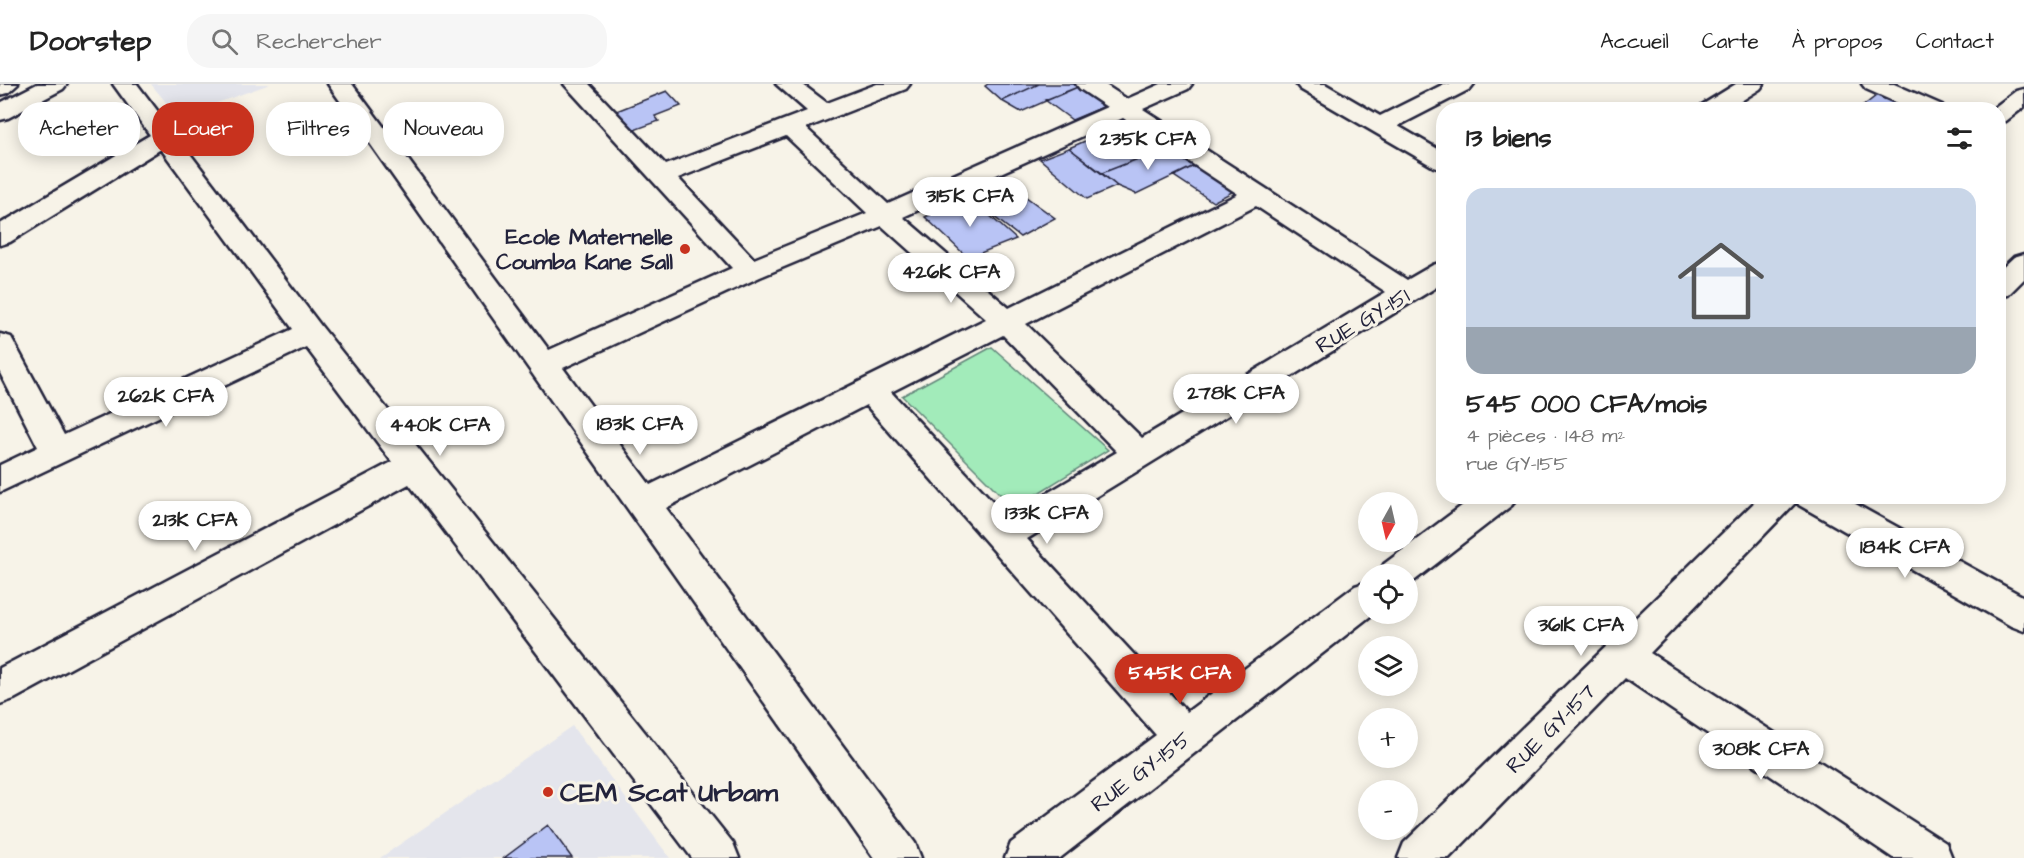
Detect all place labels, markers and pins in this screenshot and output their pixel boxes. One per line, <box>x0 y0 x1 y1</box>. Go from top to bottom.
pin: 235K CFA <box>1086 120 1210 171</box>
pin: 315K CFA <box>908 177 1032 228</box>
place label: Ecole Maternelle Coumba Kane Sall <box>496 222 674 278</box>
marker: Ecole Maternelle Coumba Kane Sall <box>678 242 692 256</box>
pin: 426K CFA <box>889 253 1013 304</box>
pin: 278K CFA <box>1174 374 1298 425</box>
pin: 262K CFA <box>104 377 228 428</box>
pin: 183K CFA <box>578 405 702 456</box>
pin: 440K CFA <box>378 406 502 457</box>
pin: 133K CFA <box>985 494 1109 545</box>
pin: 213K CFA <box>133 501 257 552</box>
pin: 184K CFA <box>1843 528 1967 579</box>
pin: 361K CFA <box>1519 606 1643 657</box>
pin: 545K CFA <box>1118 654 1242 705</box>
pin: 308K CFA <box>1699 730 1823 781</box>
place label: CEM Scat Urbam <box>560 774 779 812</box>
marker: CEM Scat Urbam <box>541 785 555 799</box>

